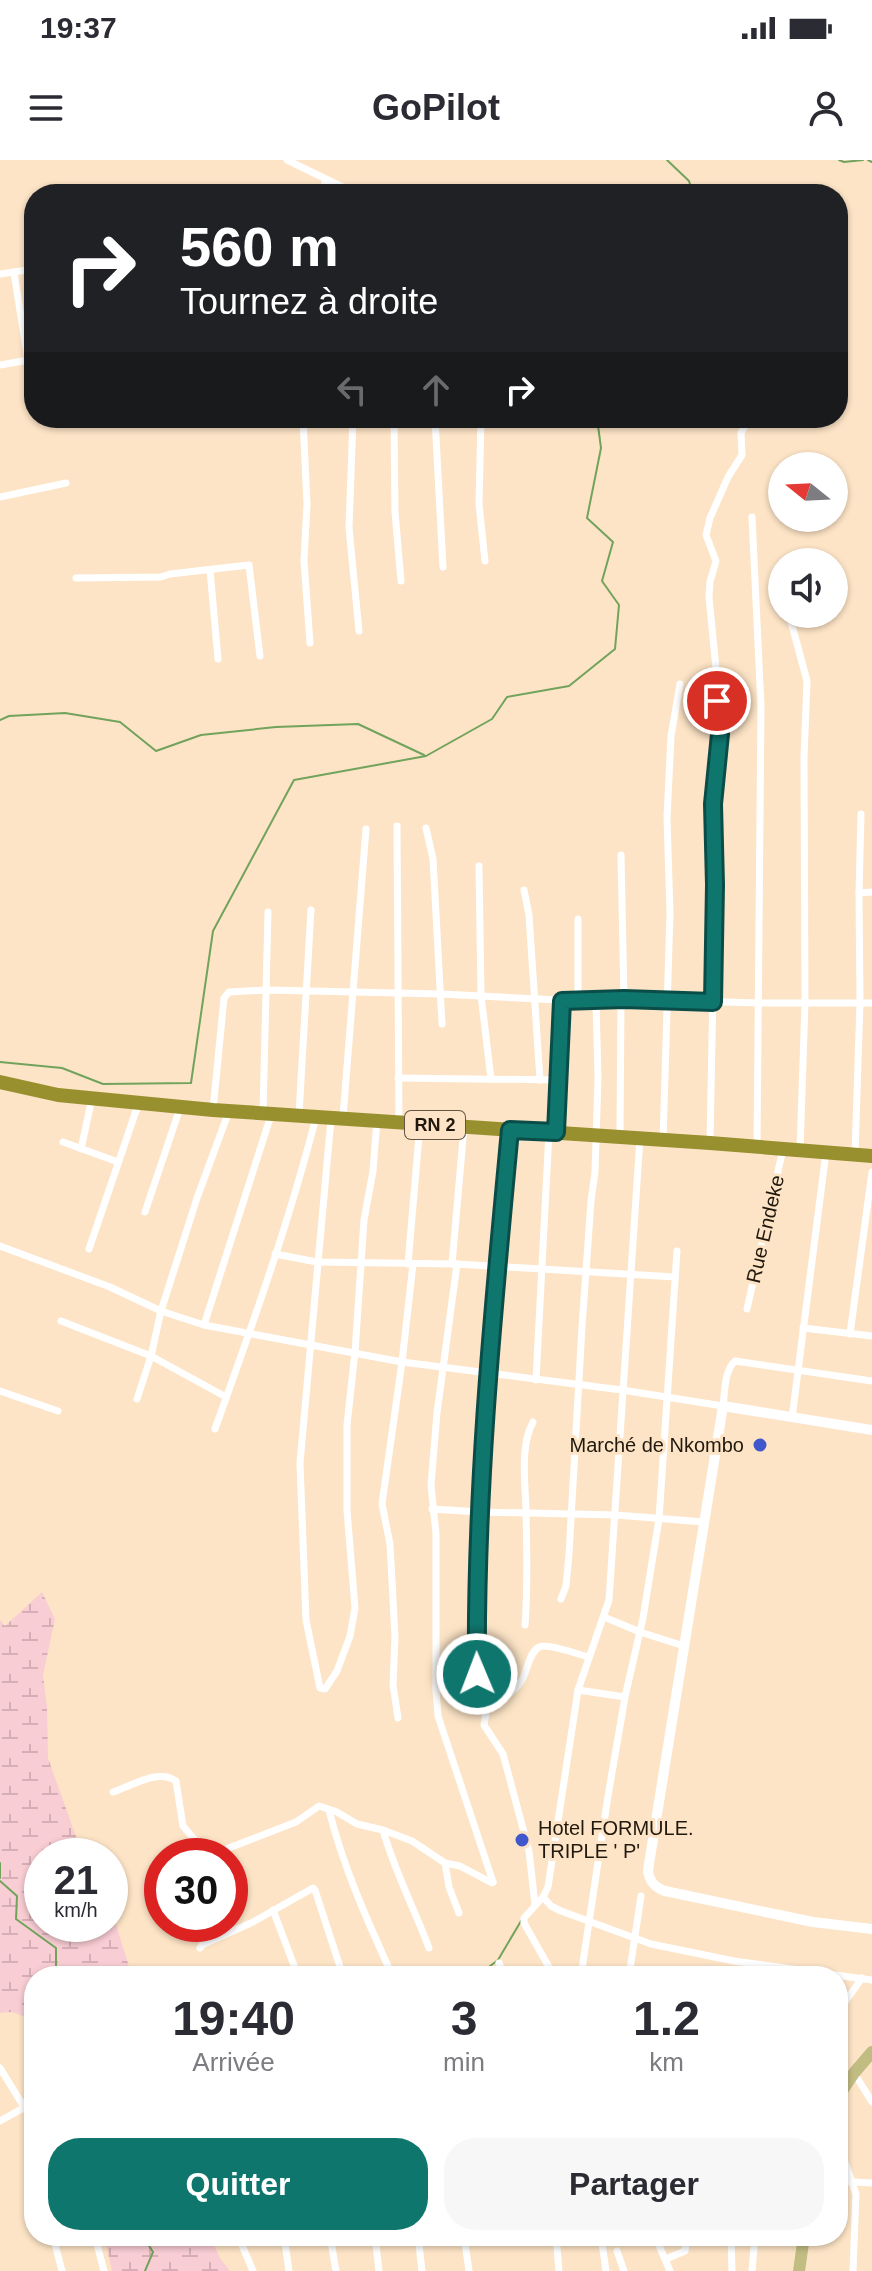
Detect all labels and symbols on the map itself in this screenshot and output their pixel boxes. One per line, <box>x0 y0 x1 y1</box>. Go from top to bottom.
north arrow <box>768 452 848 532</box>
pin <box>683 667 751 735</box>
road number: RN 2 <box>405 1111 465 1139</box>
street label: Rue Endeke <box>742 1173 788 1285</box>
place label: Marché de Nkombo <box>569 1434 744 1456</box>
marker: Marché de Nkombo <box>751 1436 769 1454</box>
position arrow <box>435 1632 519 1716</box>
place label: Hotel FORMULE. TRIPLE ' P' <box>538 1817 694 1862</box>
marker: Hotel FORMULE. TRIPLE ' P' <box>513 1831 531 1849</box>
speed limit sign: 30 <box>144 1838 248 1942</box>

